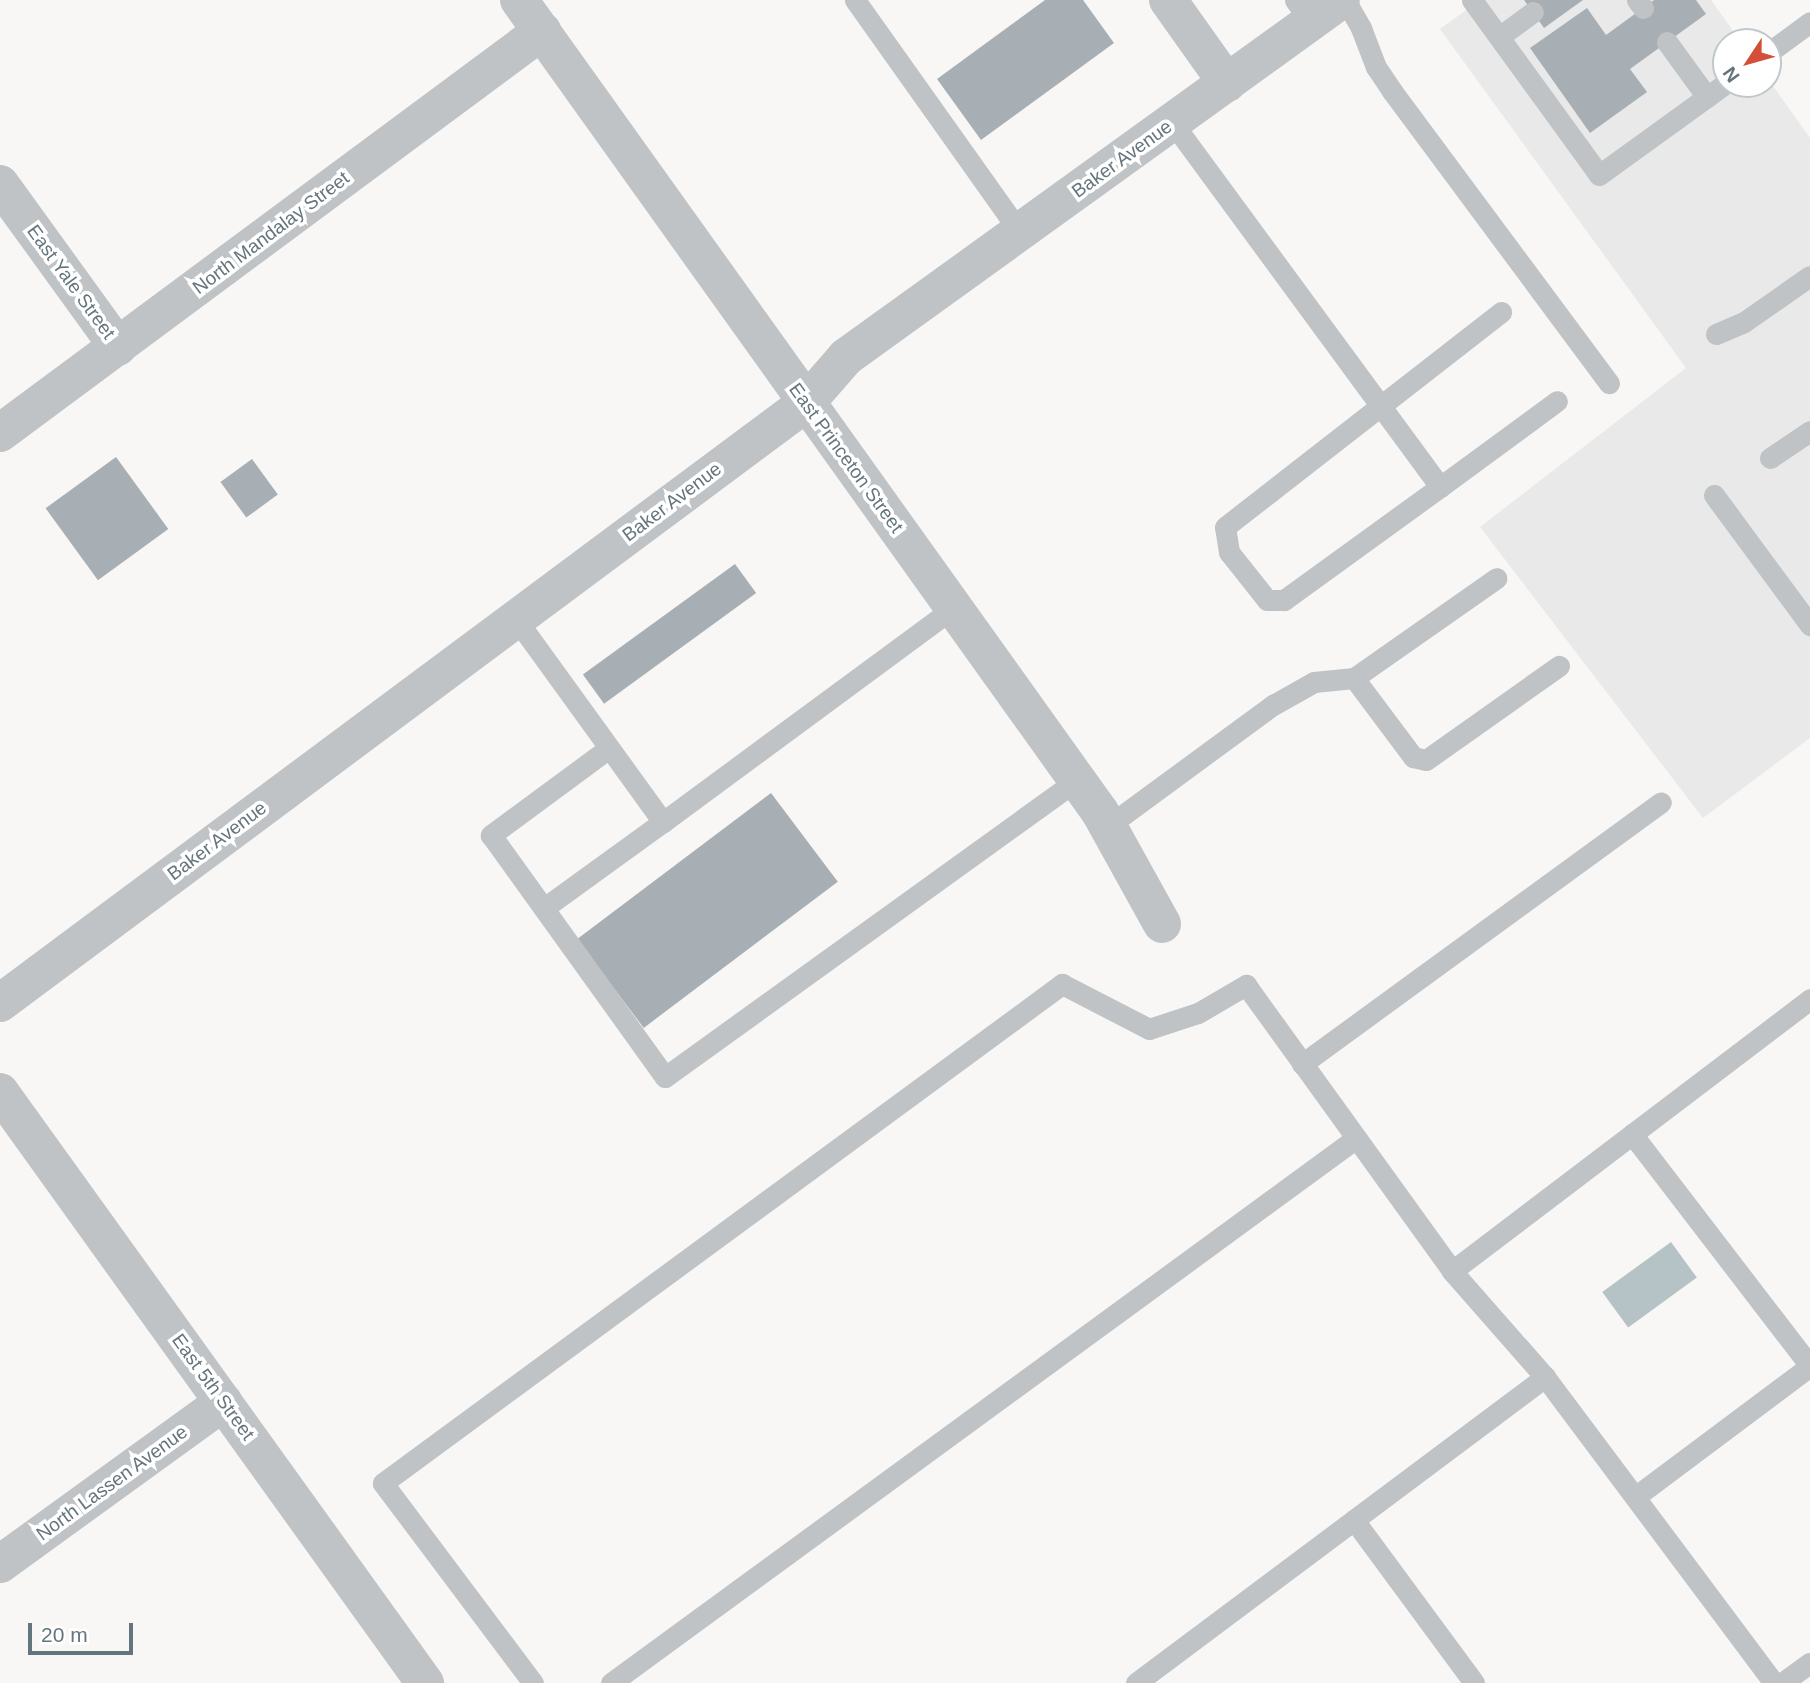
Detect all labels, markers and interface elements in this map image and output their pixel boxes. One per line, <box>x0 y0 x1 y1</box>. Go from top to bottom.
north arrow <box>1712 28 1782 98</box>
text: N <box>1719 63 1744 86</box>
street label: Baker Avenue <box>1067 115 1177 203</box>
street label: North Mandalay Street <box>188 167 354 299</box>
street label: East Yale Street <box>22 220 120 344</box>
street label: East Princeton Street <box>784 379 908 537</box>
street label: Baker Avenue <box>618 457 726 547</box>
street label: Baker Avenue <box>163 796 271 886</box>
street label: East 5th Street <box>167 1329 259 1445</box>
street label: North Lassen Avenue <box>32 1420 192 1546</box>
scale bar <box>32 1610 136 1654</box>
text: 20 m <box>41 1623 88 1646</box>

